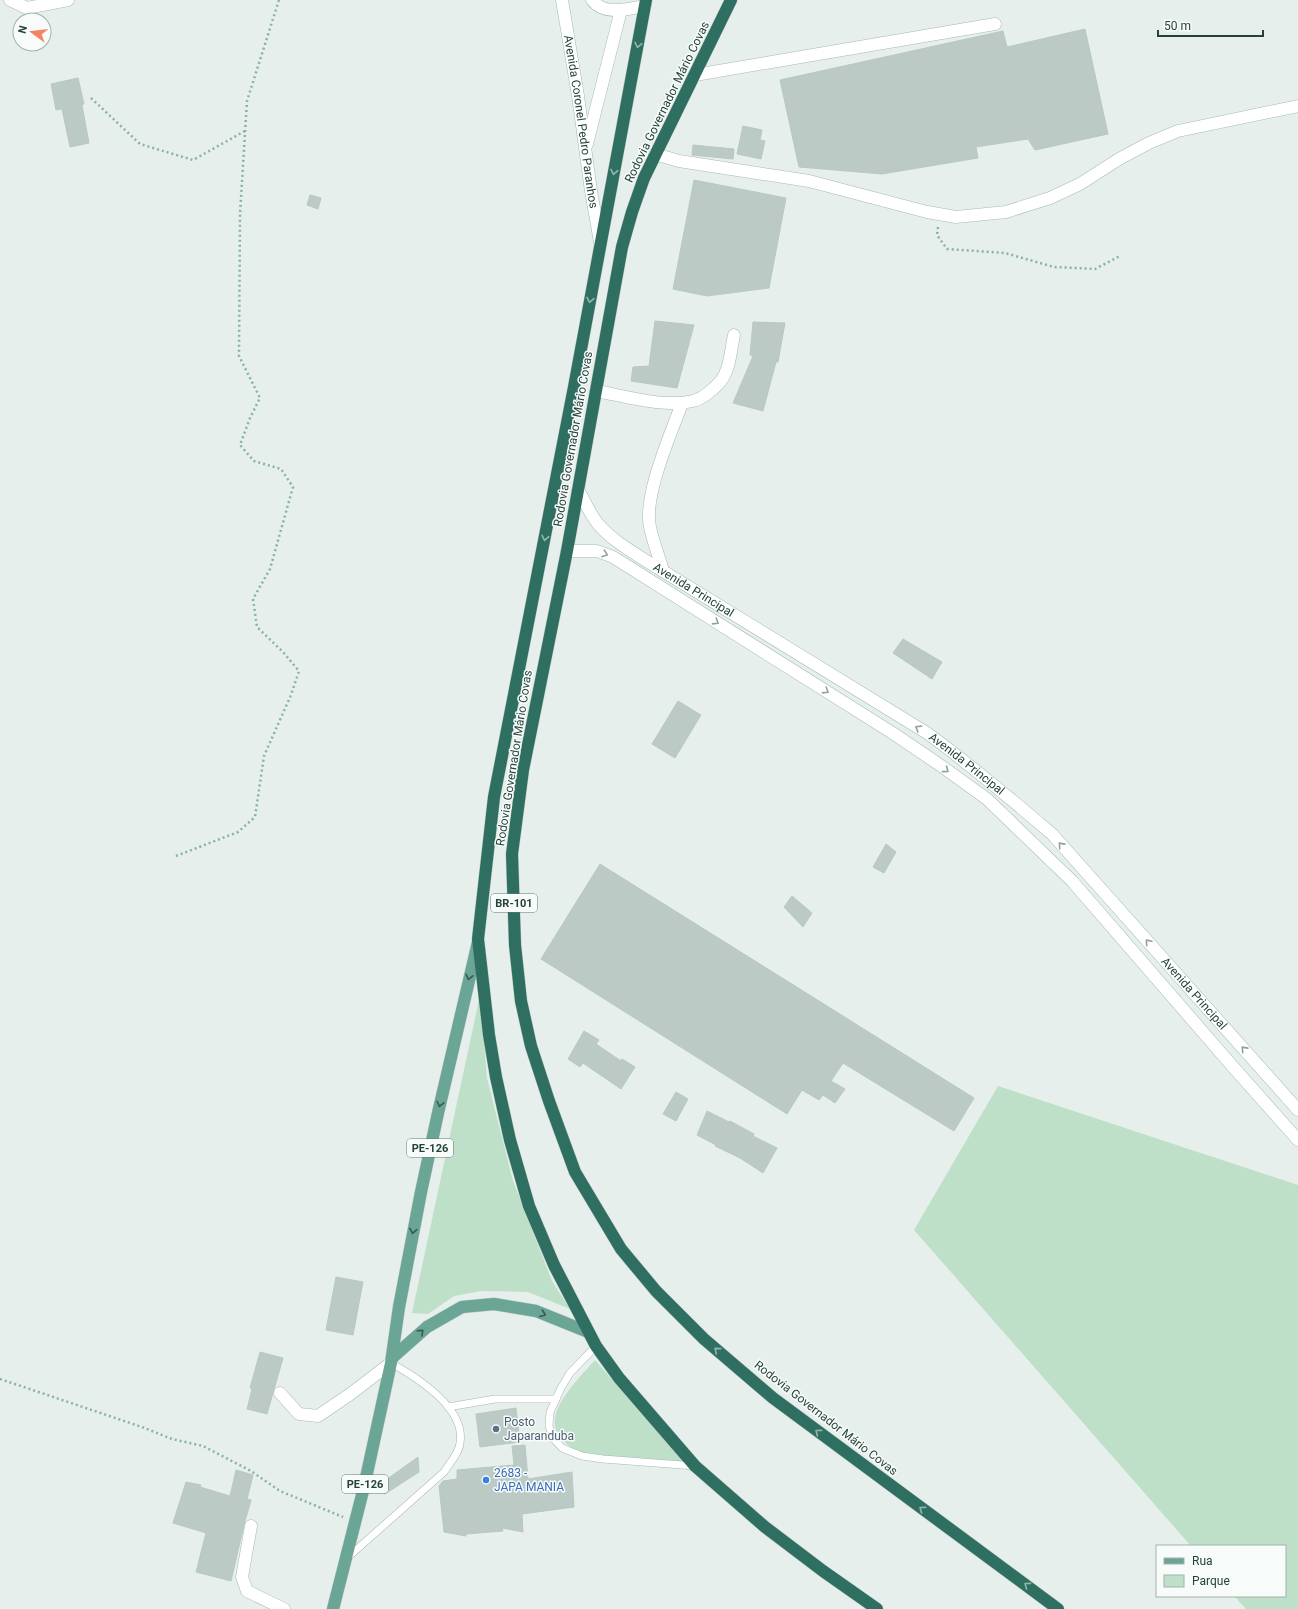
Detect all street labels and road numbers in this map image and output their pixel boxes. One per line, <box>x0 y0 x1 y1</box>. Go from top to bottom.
street label: Rodovia Governador Mário Covas <box>622 19 712 185</box>
street label: Avenida Coronel Pedro Paranhos <box>561 34 601 209</box>
street label: Rodovia Governador Mário Covas <box>551 350 595 528</box>
street label: Avenida Principal <box>651 560 737 620</box>
street label: Rodovia Governador Mário Covas <box>493 669 535 847</box>
street label: Avenida Principal <box>926 730 1007 798</box>
road number: BR-101 <box>491 894 537 912</box>
street label: Avenida Principal <box>1158 954 1230 1032</box>
road number: PE-126 <box>407 1139 453 1157</box>
street label: Rodovia Governador Mário Covas <box>752 1358 900 1478</box>
road number: PE-126 <box>342 1475 388 1493</box>

